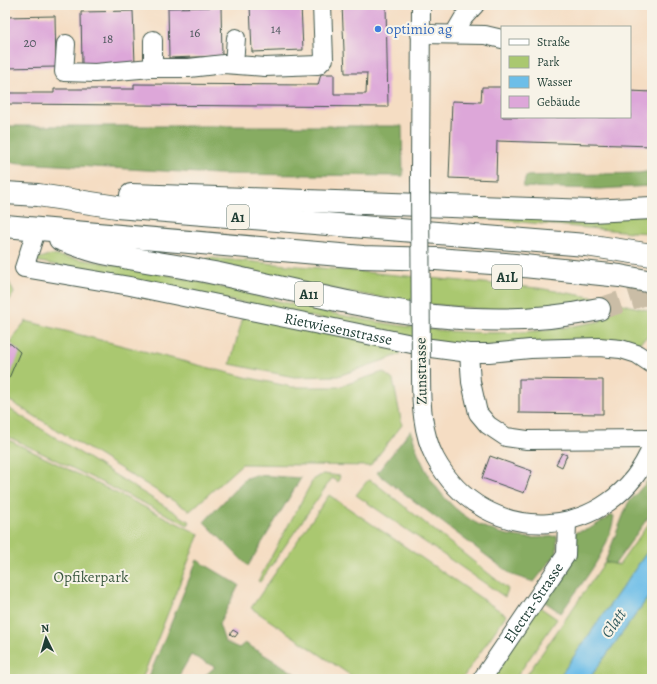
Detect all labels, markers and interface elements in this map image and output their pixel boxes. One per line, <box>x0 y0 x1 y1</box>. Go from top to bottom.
place label: optimio ag <box>386 19 453 39</box>
house number: 14 <box>271 20 281 37</box>
house number: 16 <box>190 24 200 41</box>
marker: optimio ag <box>373 24 383 34</box>
legend <box>501 26 631 118</box>
house number: 18 <box>103 30 113 47</box>
house number: 20 <box>23 34 37 51</box>
text: Straße <box>537 34 570 50</box>
text: Park <box>537 54 560 70</box>
text: Wasser <box>536 74 573 90</box>
text: Gebäude <box>537 94 580 110</box>
road number: A1 <box>227 205 249 229</box>
road number: A1L <box>492 265 522 289</box>
road number: A11 <box>295 282 323 306</box>
street label: Rietwiesenstrasse <box>282 308 394 350</box>
street label: Zunstrasse <box>410 337 432 405</box>
street label: Electra-Strasse <box>499 558 568 647</box>
park label: Opfikerpark <box>54 567 129 587</box>
water label: Glatt <box>596 604 632 642</box>
north arrow <box>26 618 66 658</box>
text: N <box>41 621 50 636</box>

